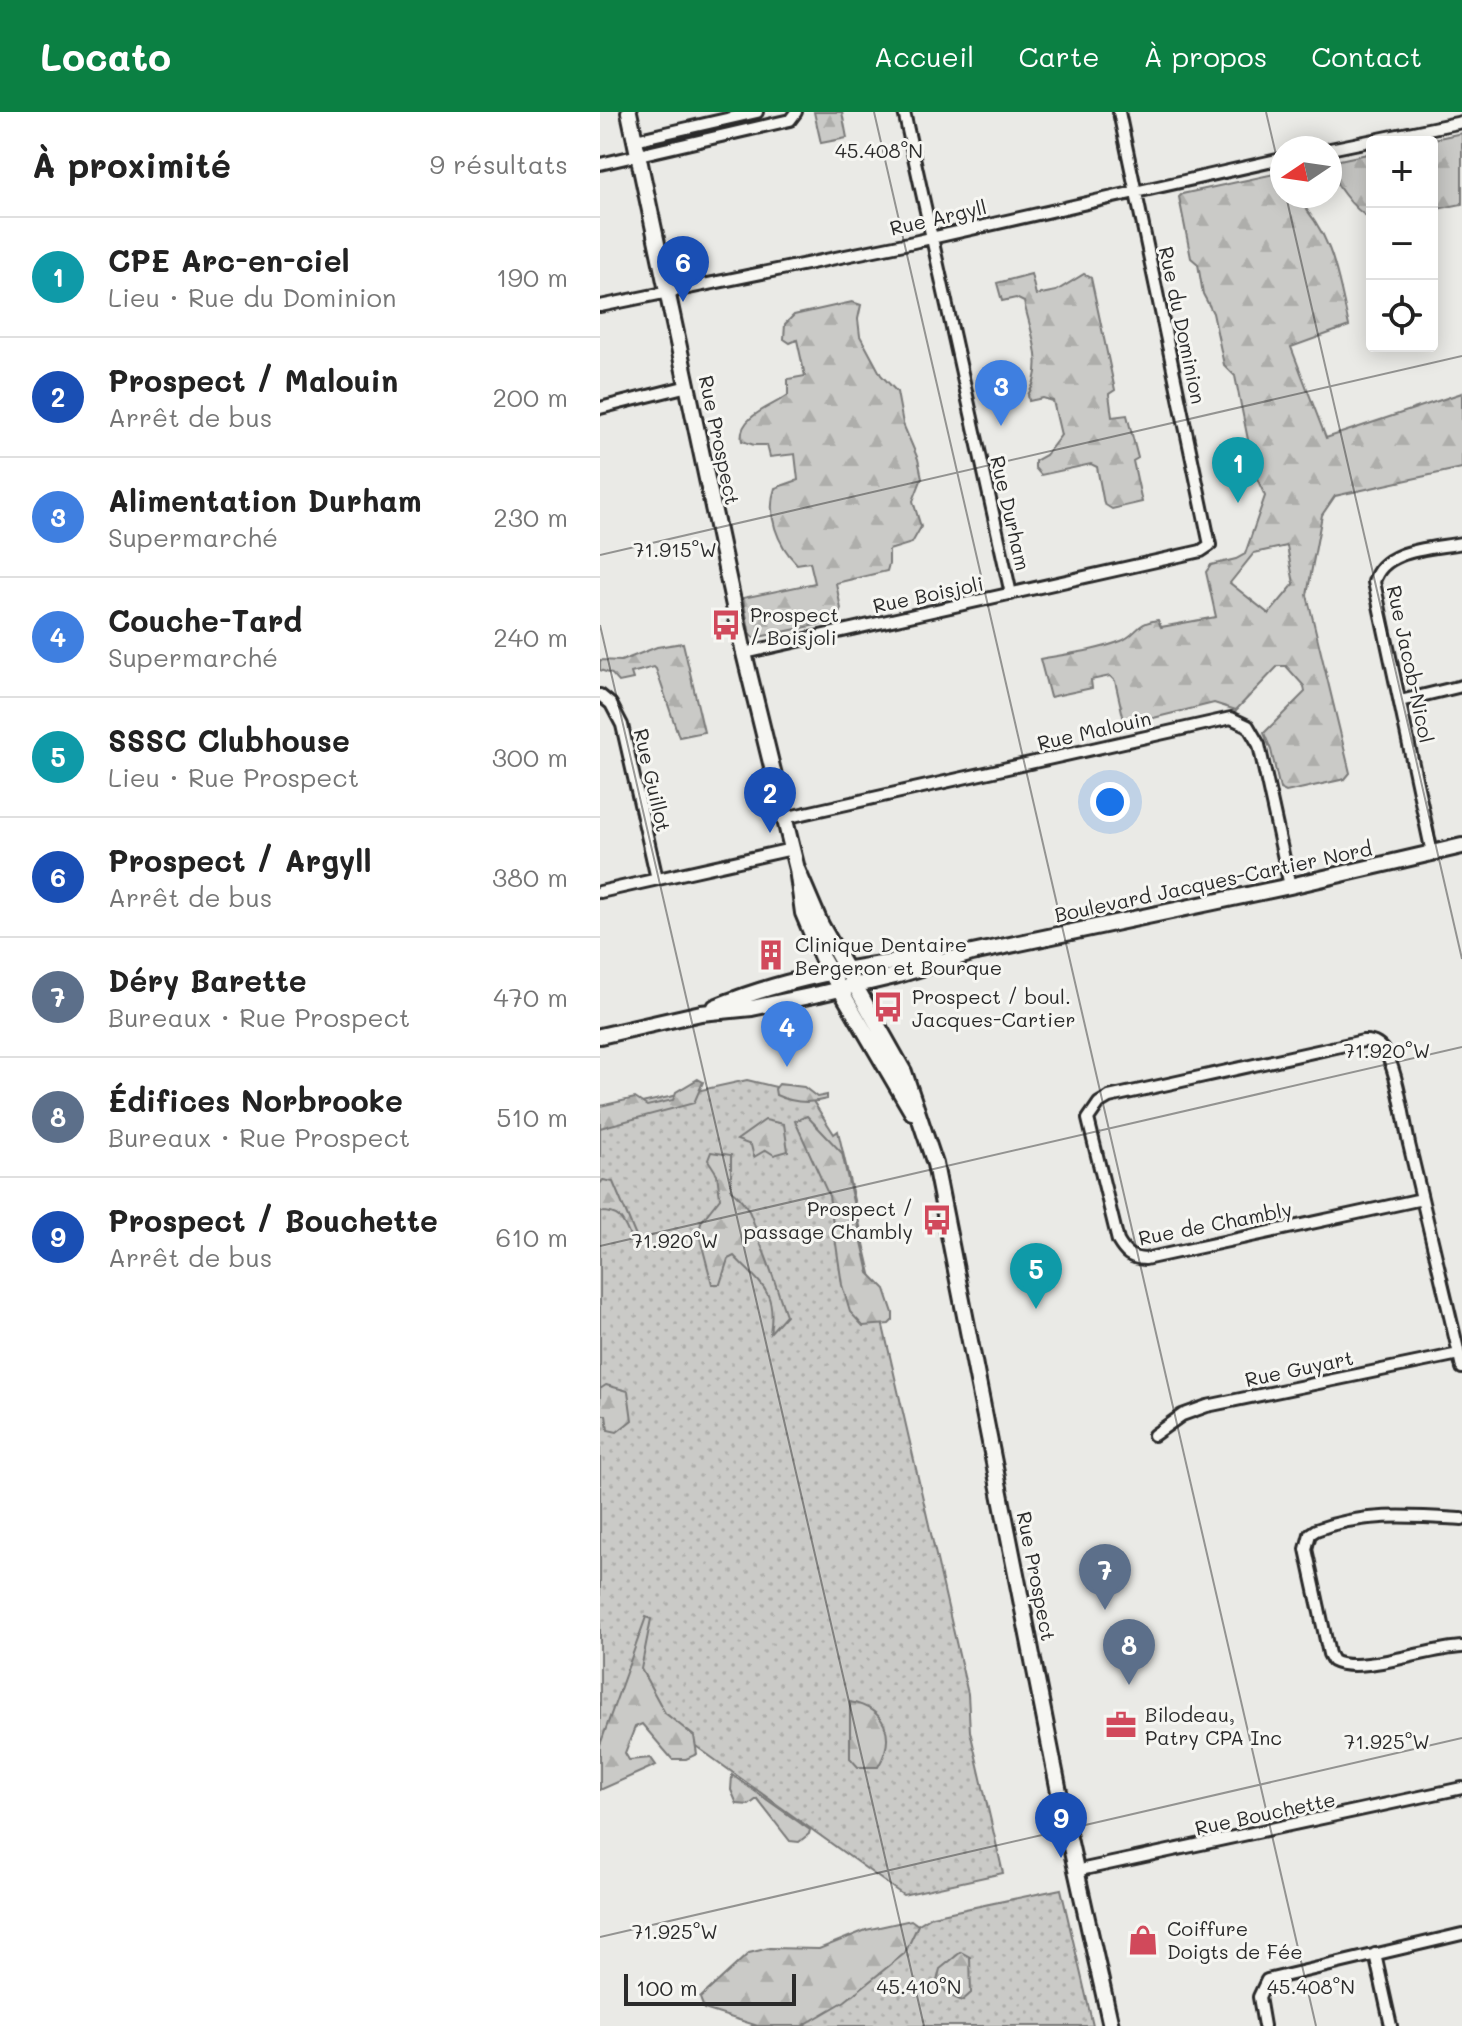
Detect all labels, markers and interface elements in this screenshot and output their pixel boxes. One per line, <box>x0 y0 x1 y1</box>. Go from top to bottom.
text: Locato <box>40 31 171 81</box>
text: Accueil <box>874 38 974 74</box>
text: Carte <box>1018 38 1100 74</box>
text: À propos <box>1144 38 1267 74</box>
text: Contact <box>1311 38 1422 74</box>
north arrow <box>1270 136 1342 208</box>
map controls <box>1366 136 1438 352</box>
button: + <box>1366 136 1438 208</box>
text: 45.408°N <box>835 137 923 163</box>
text: À proximité <box>32 142 231 187</box>
text: 9 résultats <box>430 147 568 181</box>
street label: Rue Argyll <box>887 193 989 241</box>
button: − <box>1366 208 1438 280</box>
pin: 6 <box>657 236 709 302</box>
text: CPE Arc-en-ciel <box>108 240 350 280</box>
street label: Rue du Dominion <box>1154 244 1212 406</box>
text: 1 <box>52 260 64 294</box>
text: 190 m <box>496 260 568 294</box>
text: Lieu · Rue du Dominion <box>108 280 396 314</box>
button: locate <box>1366 280 1438 352</box>
text: Prospect / Malouin <box>108 360 398 400</box>
pin: 3 <box>975 360 1027 426</box>
street label: Rue Prospect <box>694 373 746 507</box>
text: 2 <box>51 380 65 414</box>
text: 200 m <box>492 380 568 414</box>
text: Arrêt de bus <box>108 400 272 434</box>
pin: 1 <box>1212 437 1264 503</box>
street label: Rue Durham <box>985 453 1037 573</box>
text: Alimentation Durham <box>108 480 422 520</box>
text: 3 <box>50 500 66 534</box>
text: 230 m <box>493 500 568 534</box>
text: Supermarché <box>108 520 278 554</box>
text: 71.915°W <box>633 536 717 562</box>
street label: Rue Boisjoli <box>870 570 986 618</box>
street label: Rue Jacob-Nicol <box>1382 583 1440 745</box>
text: Couche-Tard <box>108 600 302 640</box>
place label: Prospect / Boisjoli <box>750 601 839 650</box>
bus stop icon: Prospect / Boisjoli <box>709 608 743 642</box>
text: 4 <box>50 620 66 654</box>
text: 240 m <box>493 620 568 654</box>
text: Supermarché <box>108 640 278 674</box>
street label: Rue Malouin <box>1035 704 1153 756</box>
text: SSSC Clubhouse <box>108 720 350 760</box>
street label: Rue Guillot <box>629 726 677 834</box>
text: 5 <box>50 740 66 774</box>
text: 300 m <box>492 740 568 774</box>
text: Lieu · Rue Prospect <box>108 760 359 794</box>
pin: 2 <box>744 767 796 833</box>
your location <box>1090 782 1130 822</box>
street label: Boulevard Jacques-Cartier Nord <box>1052 835 1374 927</box>
text: Prospect / Argyll <box>108 840 372 880</box>
text: 6 <box>50 860 66 894</box>
text: 380 m <box>492 860 568 894</box>
text: Arrêt de bus <box>108 880 272 914</box>
place label: Clinique Dentaire Bergeron et Bourque <box>795 931 1002 980</box>
building icon: Clinique Dentaire Bergeron et Bourque <box>754 938 788 972</box>
text: Déry Barette <box>108 960 307 1000</box>
text: 7 <box>51 980 65 1014</box>
text: 470 m <box>493 980 568 1014</box>
place label: Prospect / boul. Jacques-Cartier <box>912 983 1076 1032</box>
bus stop icon: Prospect / boul. Jacques-Cartier <box>871 990 905 1024</box>
text: Bureaux · Rue Prospect <box>108 1000 410 1034</box>
pin: 4 <box>761 1001 813 1067</box>
text: 71.920°W <box>1344 1037 1430 1063</box>
text: Édifices Norbrooke <box>108 1080 403 1120</box>
text: 8 <box>50 1100 66 1134</box>
text: 510 m <box>496 1100 568 1134</box>
text: Bureaux · Rue Prospect <box>108 1120 410 1154</box>
place label: Prospect / passage Chambly <box>744 1195 913 1244</box>
street label: Rue de Chambly <box>1136 1195 1294 1251</box>
text: Prospect / Bouchette <box>108 1200 438 1240</box>
bus stop icon: Prospect / passage Chambly <box>920 1203 954 1237</box>
text: 9 <box>50 1220 66 1254</box>
text: 610 m <box>496 1220 568 1254</box>
text: 71.920°W <box>632 1227 718 1253</box>
text: Arrêt de bus <box>108 1240 272 1274</box>
pin: 5 <box>1010 1243 1062 1309</box>
street label: Rue Guyart <box>1242 1344 1356 1392</box>
street label: Rue Prospect <box>1012 1509 1062 1643</box>
pin: 7 <box>1079 1544 1131 1610</box>
pin: 8 <box>1103 1619 1155 1685</box>
place label: Bilodeau, Patry CPA Inc <box>1145 1701 1282 1750</box>
office icon: Bilodeau, Patry CPA Inc <box>1104 1708 1138 1742</box>
text: 71.925°W <box>1344 1728 1430 1754</box>
street label: Rue Bouchette <box>1192 1785 1338 1841</box>
pin: 9 <box>1035 1792 1087 1858</box>
place label: Coiffure Doigts de Fée <box>1167 1915 1303 1964</box>
text: 71.925°W <box>632 1918 718 1944</box>
shop icon: Coiffure Doigts de Fée <box>1126 1923 1160 1957</box>
scale bar <box>624 1970 796 2006</box>
text: 100 m <box>636 1973 698 2002</box>
text: 45.410°N <box>877 1973 961 1999</box>
text: 45.408°N <box>1267 1973 1355 1999</box>

